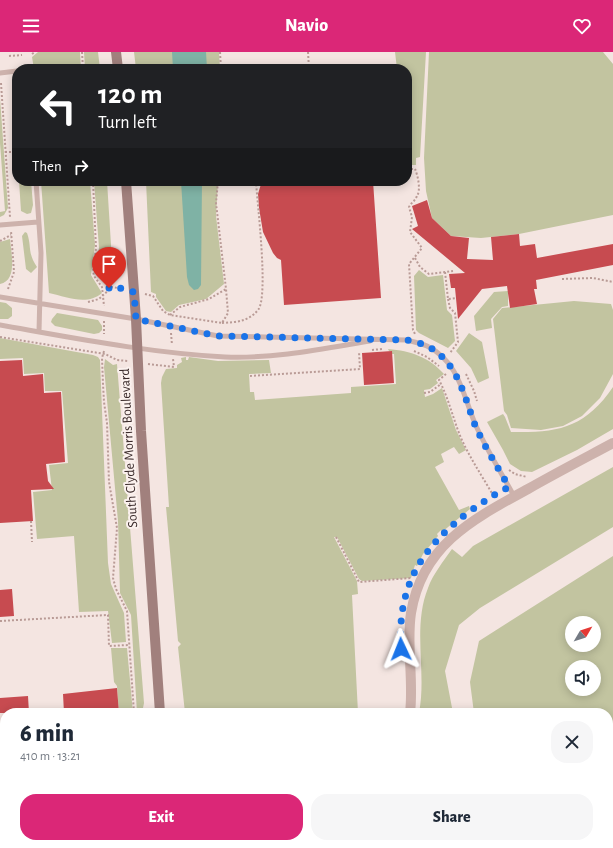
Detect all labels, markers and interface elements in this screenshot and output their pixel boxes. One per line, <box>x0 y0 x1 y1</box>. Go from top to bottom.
icon: menu <box>20 15 42 37</box>
icon: heart <box>571 15 593 37</box>
text: Navio <box>285 17 328 35</box>
icon: left <box>32 80 84 132</box>
text: 120 m <box>98 81 163 109</box>
text: Turn left <box>98 114 157 132</box>
icon: right <box>70 156 92 178</box>
text: Then <box>32 159 62 174</box>
pin <box>92 247 126 288</box>
icon: arrive <box>98 253 120 275</box>
street label: South Clyde Morris Boulevard <box>118 368 140 528</box>
north arrow <box>565 616 601 652</box>
map controls <box>565 616 601 696</box>
position arrow <box>380 628 422 670</box>
button: sound <box>565 660 601 696</box>
button: close <box>551 721 593 763</box>
text: 6 min <box>20 722 74 746</box>
text: 410 m · 13:21 <box>20 750 81 763</box>
button: Exit <box>20 794 303 840</box>
button: Share <box>311 794 593 840</box>

